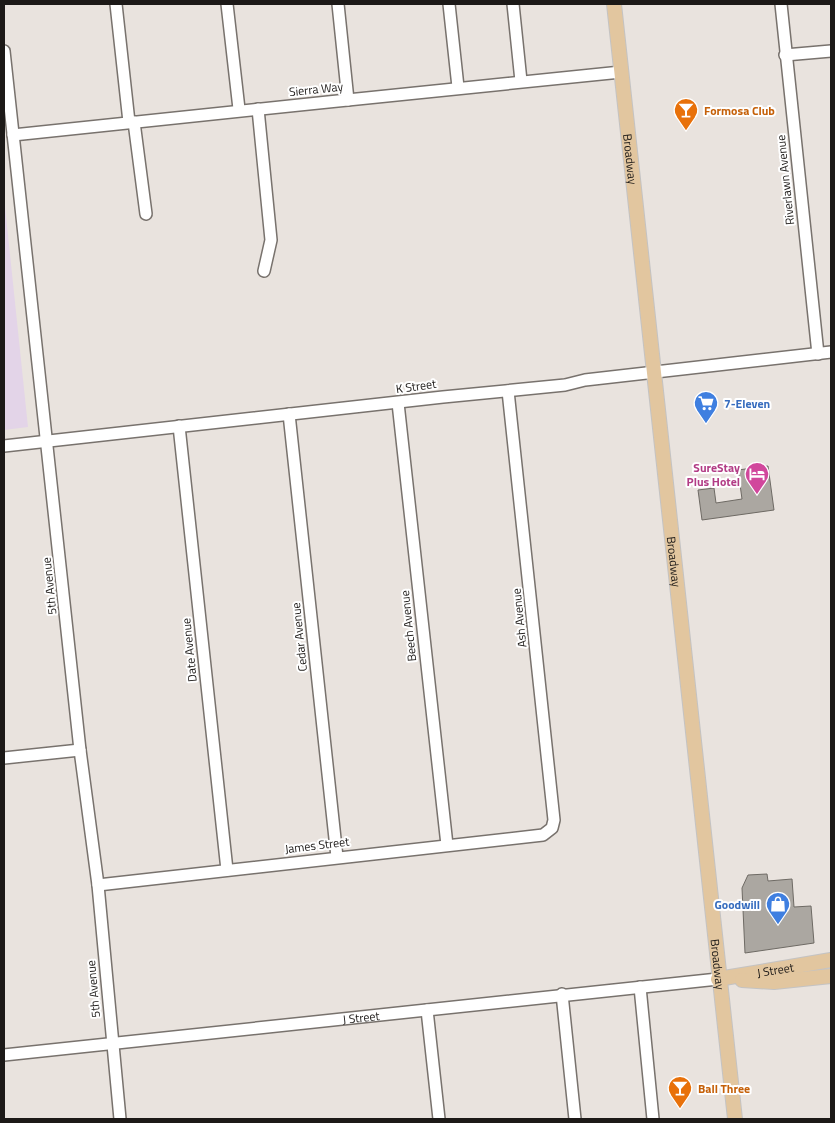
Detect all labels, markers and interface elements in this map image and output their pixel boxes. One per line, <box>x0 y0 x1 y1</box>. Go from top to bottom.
street label: Sierra Way <box>288 77 344 101</box>
bar icon: Formosa Club <box>673 97 699 131</box>
place label: Formosa Club <box>704 101 775 120</box>
street label: Broadway <box>619 133 643 186</box>
street label: Riverlawn Avenue <box>771 134 799 226</box>
street label: K Street <box>395 374 438 398</box>
supermarket icon: 7-Eleven <box>693 390 719 424</box>
place label: 7-Eleven <box>724 394 770 413</box>
place label: SureStay Plus Hotel <box>687 458 740 491</box>
hotel icon: SureStay Plus Hotel <box>744 461 770 495</box>
street label: Broadway <box>662 535 687 588</box>
street label: 5th Avenue <box>37 556 61 616</box>
street label: Ash Avenue <box>506 587 532 649</box>
street label: Beech Avenue <box>395 590 421 662</box>
street label: Cedar Avenue <box>286 602 312 672</box>
street label: Date Avenue <box>176 617 202 683</box>
street label: James Street <box>284 832 351 858</box>
shop icon: Goodwill <box>765 891 791 925</box>
place label: Goodwill <box>714 895 760 914</box>
street label: Broadway <box>706 938 730 991</box>
street label: J Street <box>755 957 796 982</box>
street label: 5th Avenue <box>81 960 105 1018</box>
street label: J Street <box>342 1006 381 1028</box>
bar icon: Ball Three <box>667 1075 693 1109</box>
place label: Ball Three <box>698 1079 750 1098</box>

